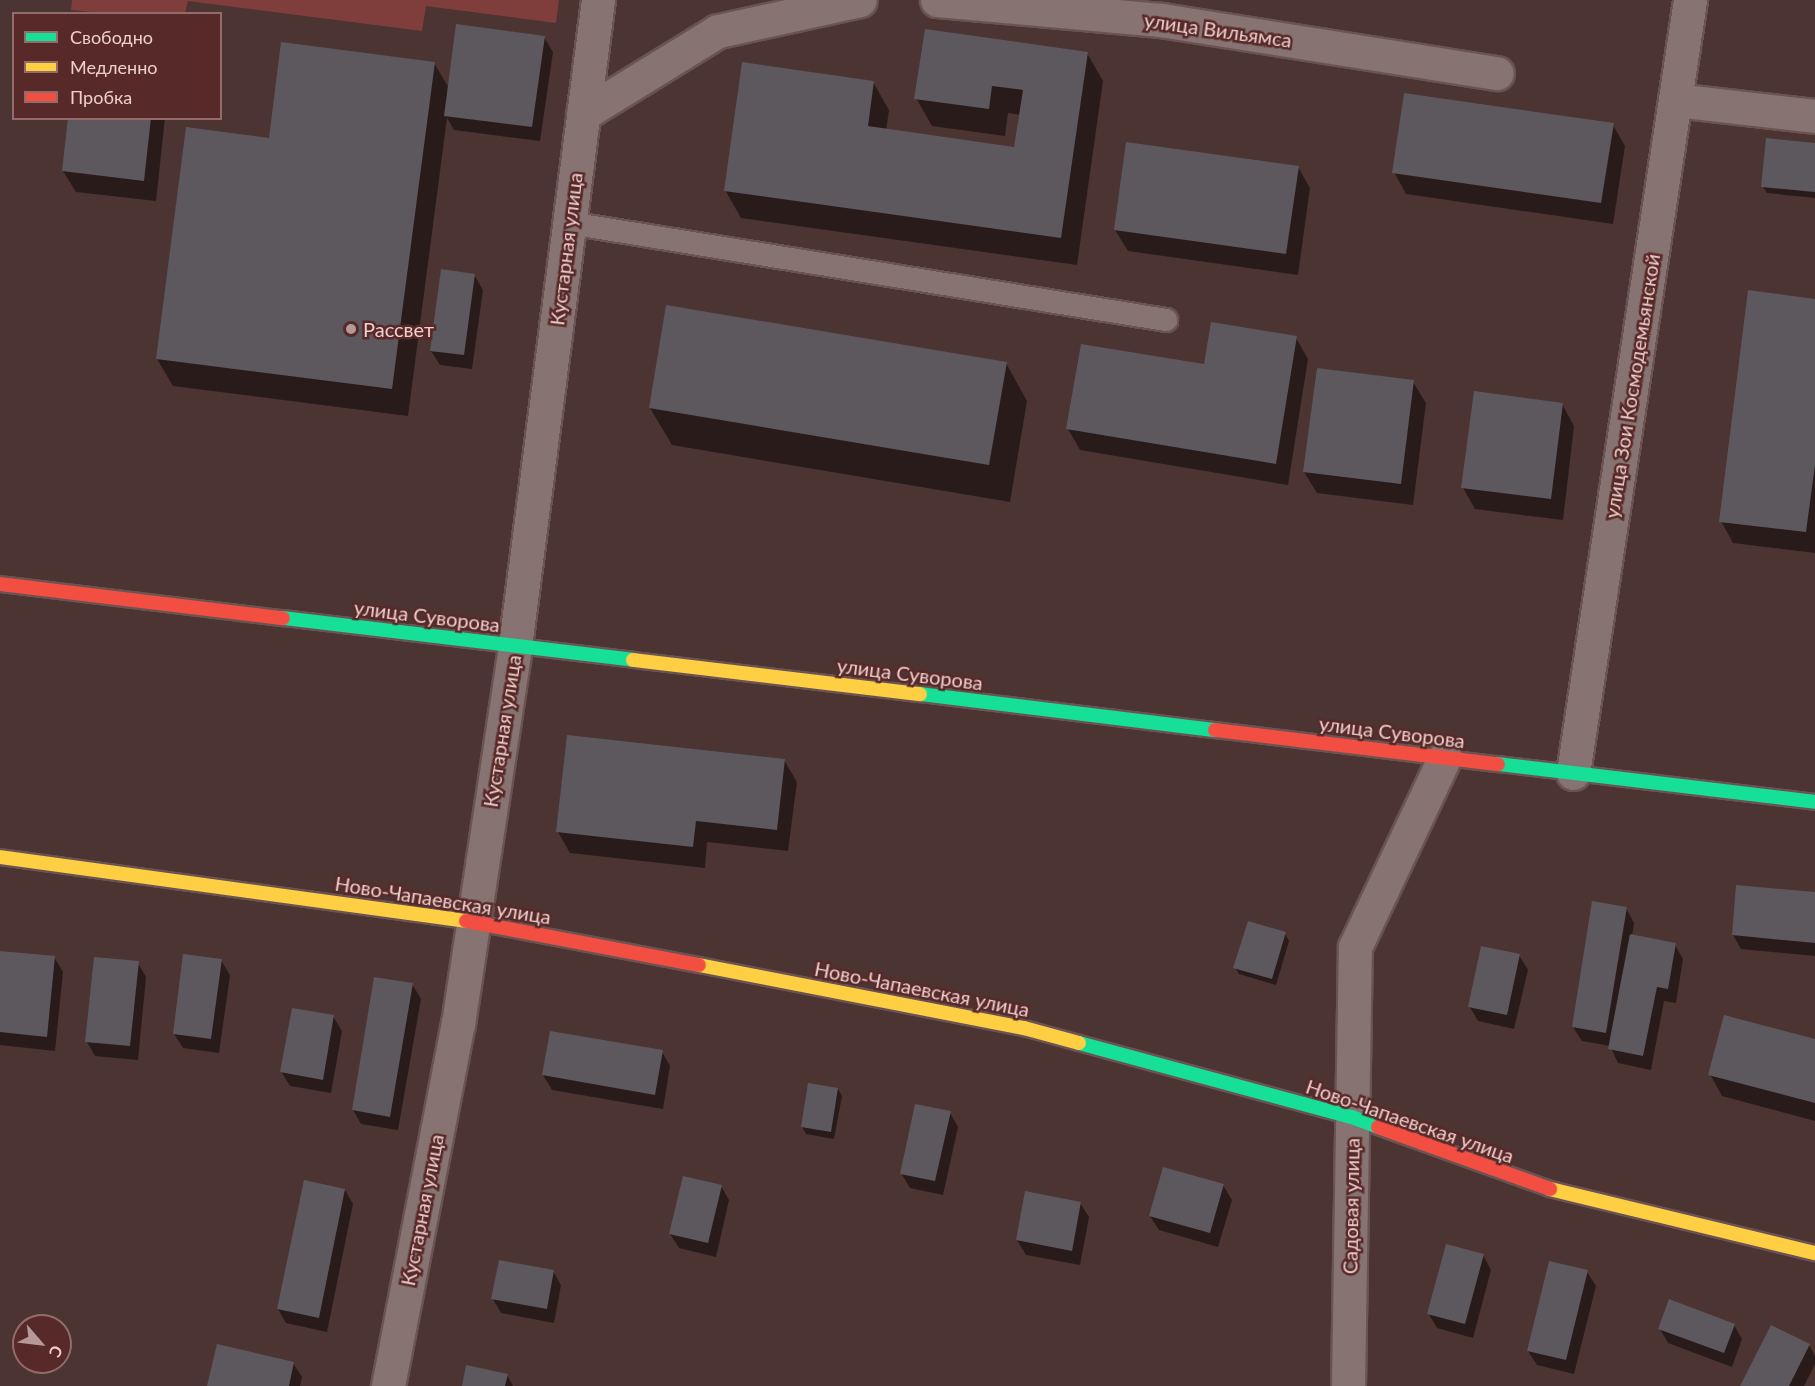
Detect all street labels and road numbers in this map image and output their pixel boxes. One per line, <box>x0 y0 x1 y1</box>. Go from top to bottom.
street label: улица Вильямса <box>1143 8 1293 52</box>
street label: Кустарная улица <box>545 171 587 327</box>
street label: улица Зои Космодемьянской <box>1599 252 1665 520</box>
street label: улица Суворова <box>353 595 501 637</box>
street label: Кустарная улица <box>478 653 526 809</box>
street label: улица Суворова <box>836 653 984 695</box>
street label: улица Суворова <box>1318 711 1466 753</box>
street label: Ново-Чапаевская улица <box>333 871 553 929</box>
street label: Ново-Чапаевская улица <box>813 956 1031 1022</box>
street label: Ново-Чапаевская улица <box>1303 1074 1517 1168</box>
street label: Кустарная улица <box>396 1132 448 1288</box>
street label: Садовая улица <box>1338 1138 1364 1274</box>

